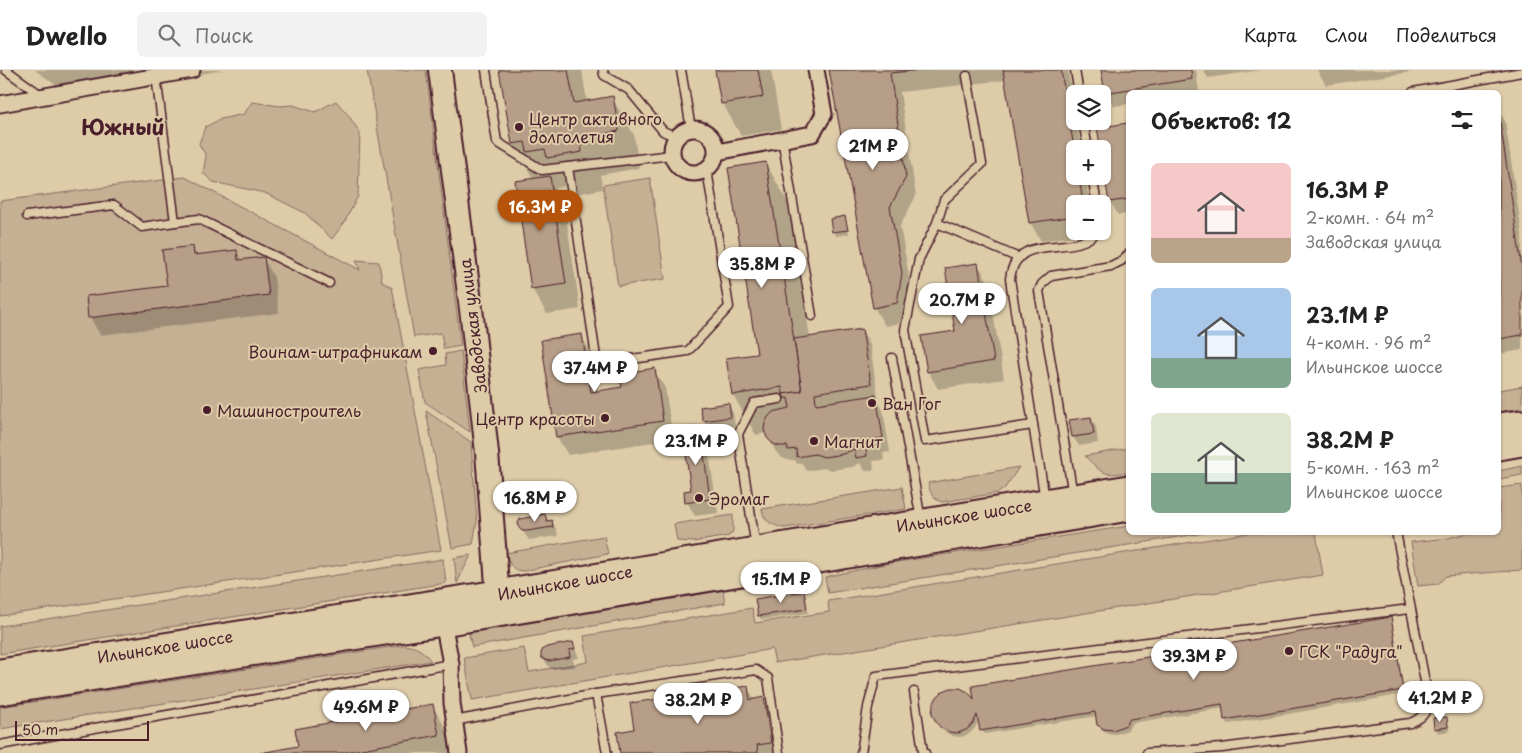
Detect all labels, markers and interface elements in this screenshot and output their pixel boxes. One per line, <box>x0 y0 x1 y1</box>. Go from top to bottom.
search box <box>137 12 487 57</box>
text: Dwello <box>25 17 107 53</box>
icon: search <box>155 21 183 49</box>
text: Поиск <box>195 21 253 49</box>
text: Карта <box>1244 21 1297 48</box>
text: Слои <box>1325 21 1368 48</box>
text: Поделиться <box>1396 21 1497 48</box>
map controls <box>1066 85 1111 240</box>
button: layers <box>1066 85 1111 130</box>
text: Объектов: 12 <box>1151 104 1292 136</box>
place label: Центр активного долголетия <box>529 106 662 148</box>
icon: filters <box>1448 106 1476 134</box>
district label: Южный <box>81 110 165 142</box>
marker: Центр активного долголетия <box>513 121 525 133</box>
pin: 21M ₽ <box>838 128 908 171</box>
text: 21M ₽ <box>848 133 898 157</box>
button: + <box>1066 140 1111 185</box>
text: 16.3M ₽ <box>1306 173 1388 205</box>
icon: home <box>1191 183 1251 243</box>
pin: 16.3M ₽ <box>494 190 586 232</box>
text: 16.3M ₽ <box>509 194 571 218</box>
button: − <box>1066 195 1111 240</box>
text: 2-комн. · 64 m² <box>1306 205 1434 229</box>
text: Заводская улица <box>1306 229 1441 253</box>
pin: 35.8M ₽ <box>716 246 808 289</box>
text: 35.8M ₽ <box>729 251 795 275</box>
street label: Заводская улица <box>452 257 492 395</box>
pin: 20.7M ₽ <box>916 282 1008 325</box>
text: 20.7M ₽ <box>929 287 995 311</box>
text: 23.1M ₽ <box>1306 298 1388 330</box>
icon: home <box>1191 308 1251 368</box>
text: 4-комн. · 96 m² <box>1306 330 1431 354</box>
place label: Воинам-штрафникам <box>248 339 423 363</box>
marker: Воинам-штрафникам <box>427 345 439 357</box>
pin: 37.4M ₽ <box>549 350 641 393</box>
text: Ильинское шоссе <box>1306 354 1443 378</box>
text: 37.4M ₽ <box>563 355 627 379</box>
place label: Ван Гог <box>882 391 942 415</box>
marker: Ван Гог <box>866 397 878 409</box>
place label: Машиностроитель <box>217 398 361 422</box>
marker: Машиностроитель <box>201 404 213 416</box>
place label: Центр красоты <box>476 406 595 430</box>
marker: Центр красоты <box>599 412 611 424</box>
text: 38.2M ₽ <box>1306 423 1394 455</box>
pin: 23.1M ₽ <box>650 424 742 466</box>
text: 23.1M ₽ <box>665 428 727 452</box>
place label: Магнит <box>824 429 884 453</box>
icon: home <box>1191 433 1251 493</box>
marker: Магнит <box>808 435 820 447</box>
text: 5-комн. · 163 m² <box>1306 455 1440 479</box>
text: Ильинское шоссе <box>1306 479 1443 503</box>
pin: 16.8M ₽ <box>489 480 581 523</box>
text: 16.8M ₽ <box>504 485 566 509</box>
place label: Эромаг <box>709 486 770 510</box>
marker: Эромаг <box>693 492 705 504</box>
street label: Ильинское шоссе <box>895 492 1033 538</box>
street label: Ильинское шоссе <box>496 558 634 606</box>
pin: 15.1M ₽ <box>735 562 827 604</box>
text: 15.1M ₽ <box>752 566 811 590</box>
street label: Ильинское шоссе <box>96 623 234 669</box>
pin: 39.3M ₽ <box>1148 638 1240 681</box>
place label: ГСК "Радуга" <box>1299 639 1403 663</box>
text: 39.3M ₽ <box>1162 643 1226 667</box>
marker: ГСК "Радуга" <box>1283 645 1295 657</box>
pin: 41.2M ₽ <box>1394 680 1486 723</box>
pin: 38.2M ₽ <box>652 682 744 725</box>
text: 41.2M ₽ <box>1408 685 1472 709</box>
text: 38.2M ₽ <box>665 687 731 711</box>
pin: 49.6M ₽ <box>320 690 412 732</box>
text: 49.6M ₽ <box>333 694 399 718</box>
scale bar <box>15 718 149 741</box>
text: 50 m <box>22 719 58 740</box>

